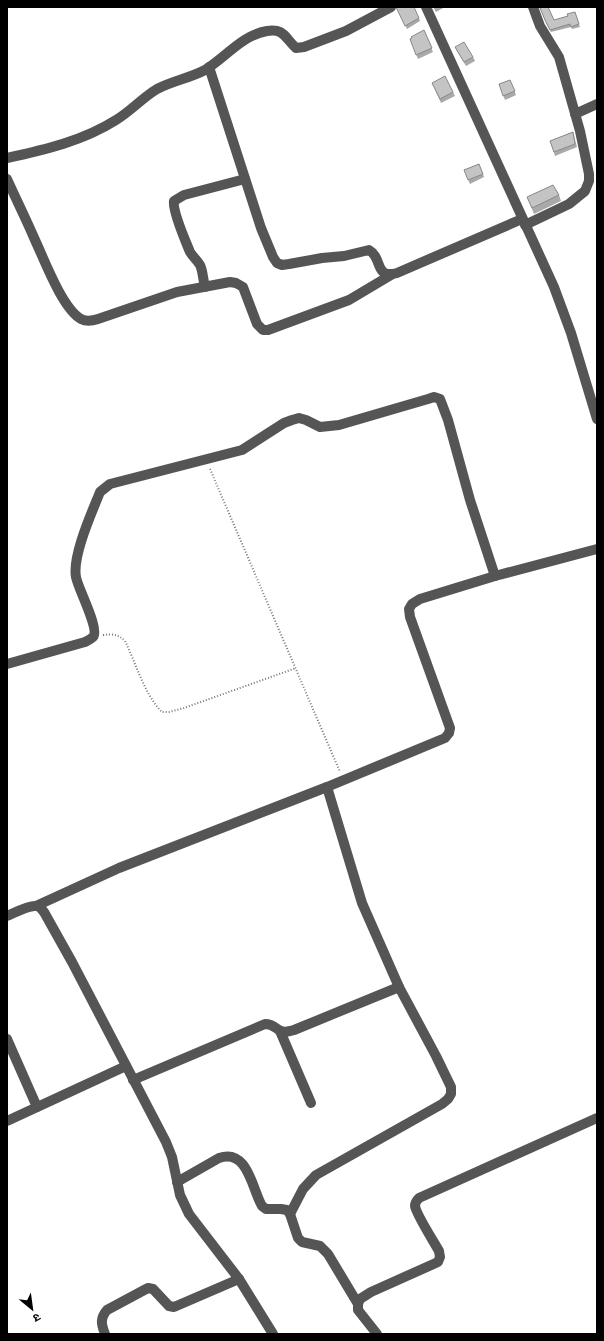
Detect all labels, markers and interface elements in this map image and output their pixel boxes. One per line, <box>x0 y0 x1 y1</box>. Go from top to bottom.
north arrow <box>12 1289 52 1329</box>
text: उ <box>30 1310 43 1325</box>

